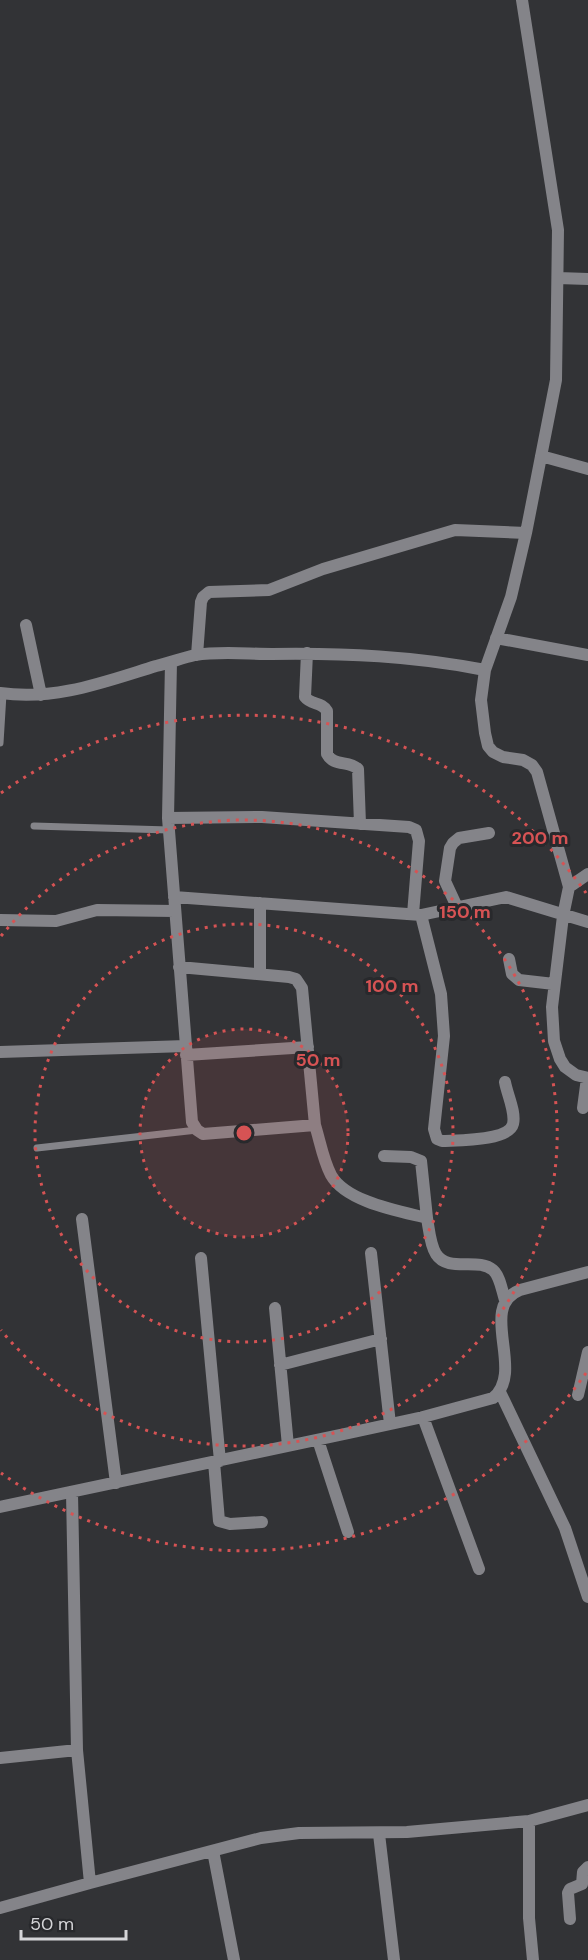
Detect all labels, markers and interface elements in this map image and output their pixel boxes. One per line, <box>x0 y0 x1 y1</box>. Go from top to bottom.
text: 200 m <box>512 826 568 850</box>
text: 150 m <box>439 900 491 924</box>
text: 100 m <box>365 974 419 998</box>
text: 50 m <box>295 1048 341 1072</box>
centre of rings <box>234 1123 254 1143</box>
scale bar <box>21 1903 126 1941</box>
text: 50 m <box>30 1912 74 1936</box>

